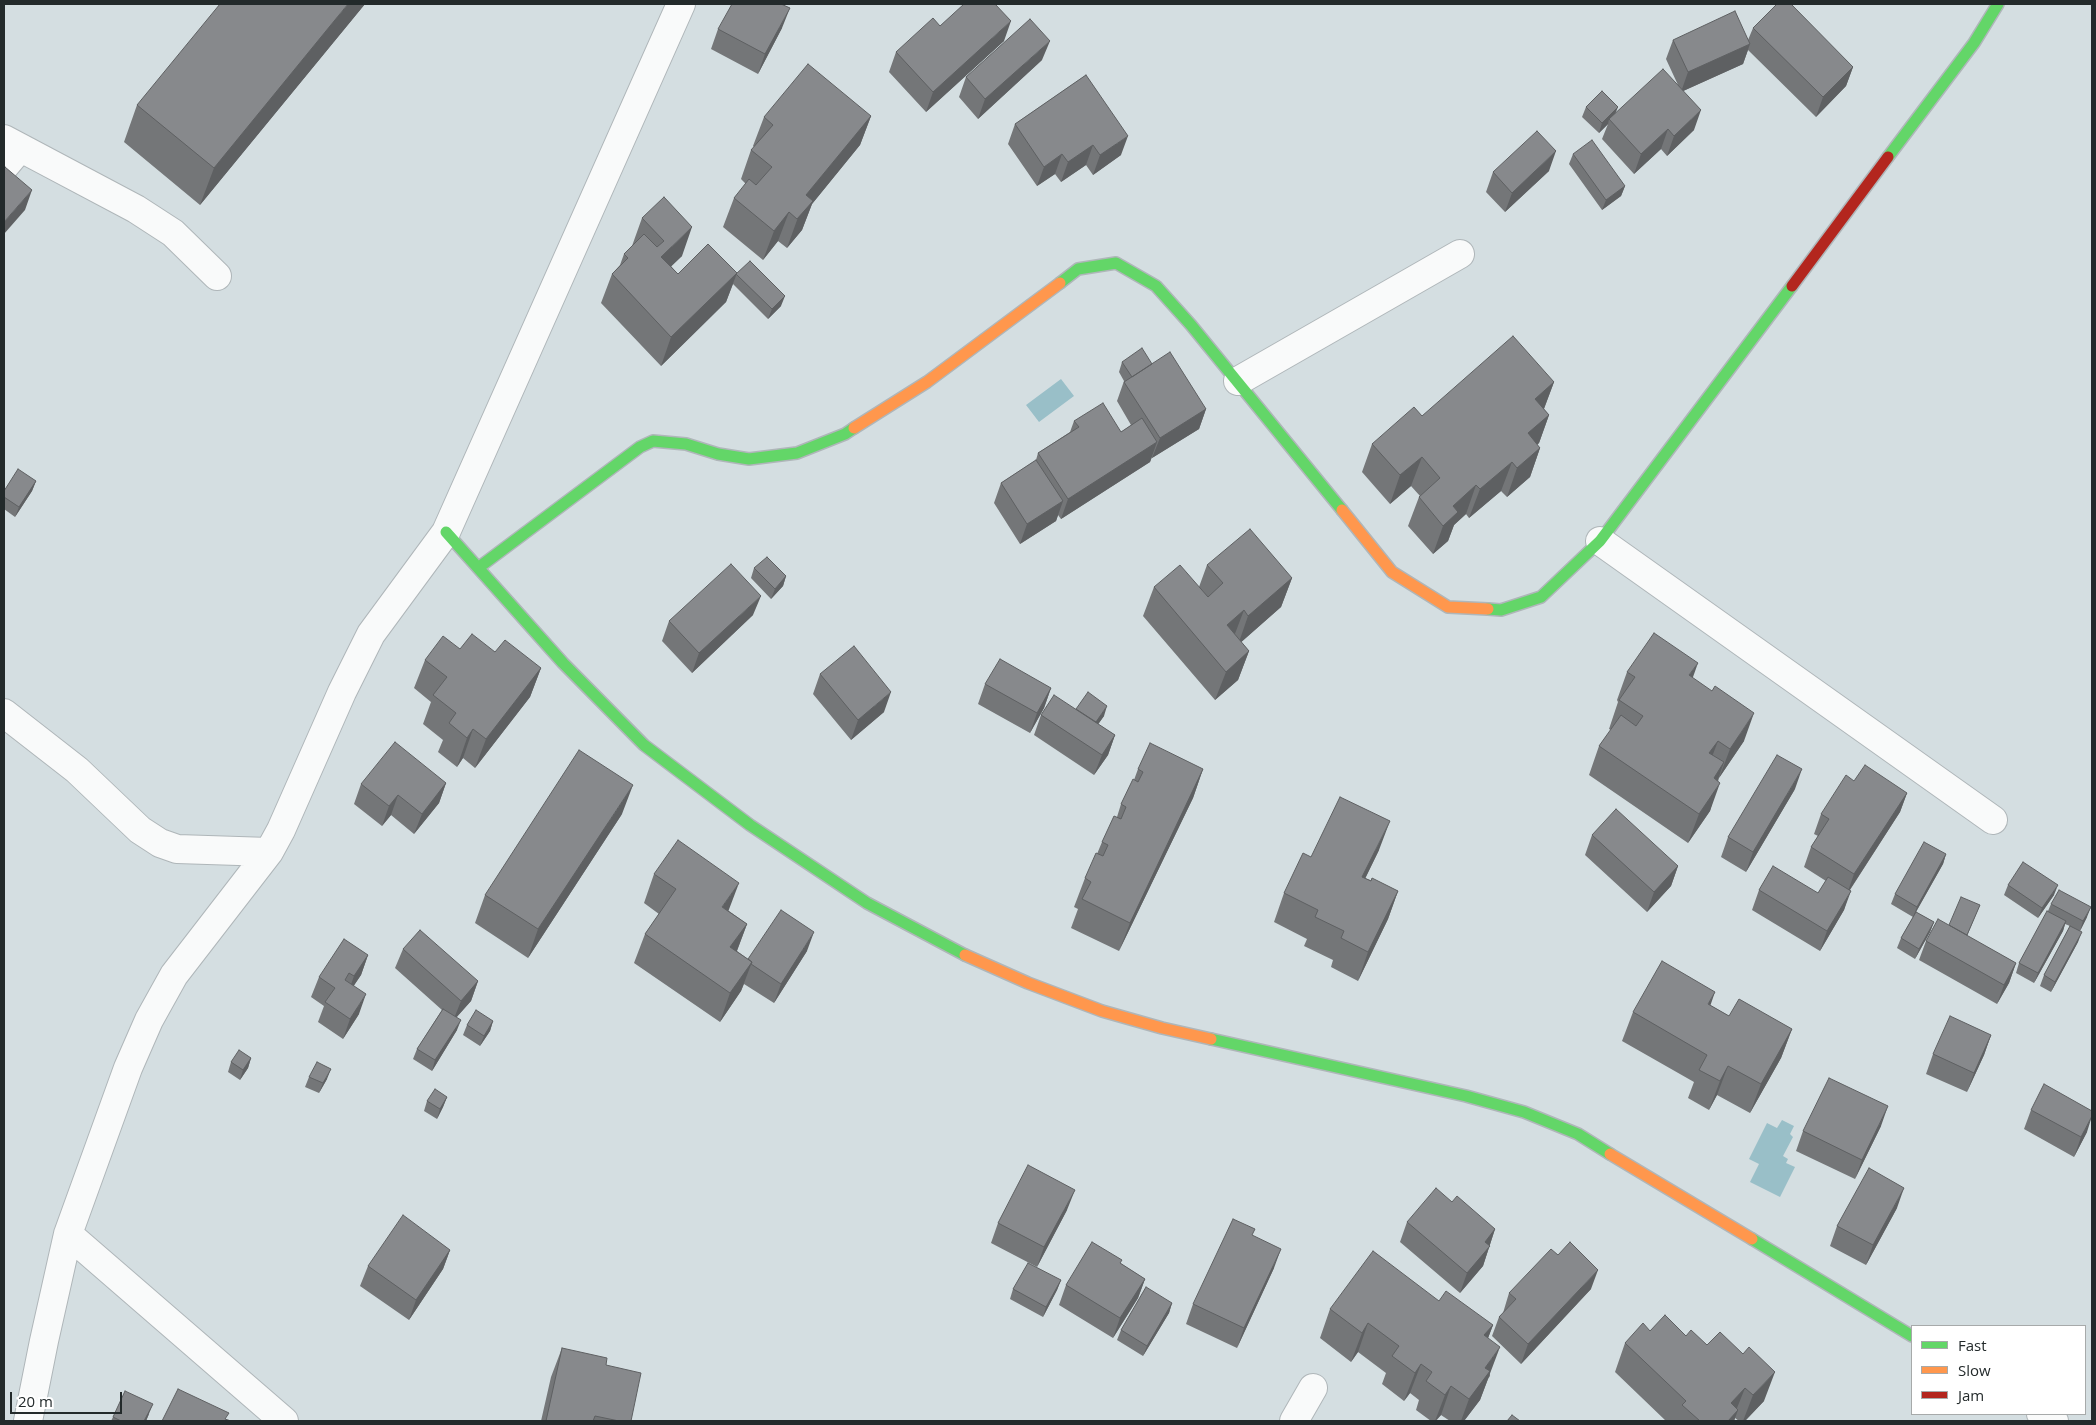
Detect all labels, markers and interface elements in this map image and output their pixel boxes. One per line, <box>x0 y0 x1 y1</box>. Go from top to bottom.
legend <box>1911 1325 2086 1415</box>
text: Fast <box>1958 1335 1987 1355</box>
text: Slow <box>1958 1360 1991 1380</box>
scale bar <box>12 1382 125 1414</box>
text: Jam <box>1958 1385 1984 1405</box>
text: 20 m <box>18 1391 53 1411</box>

